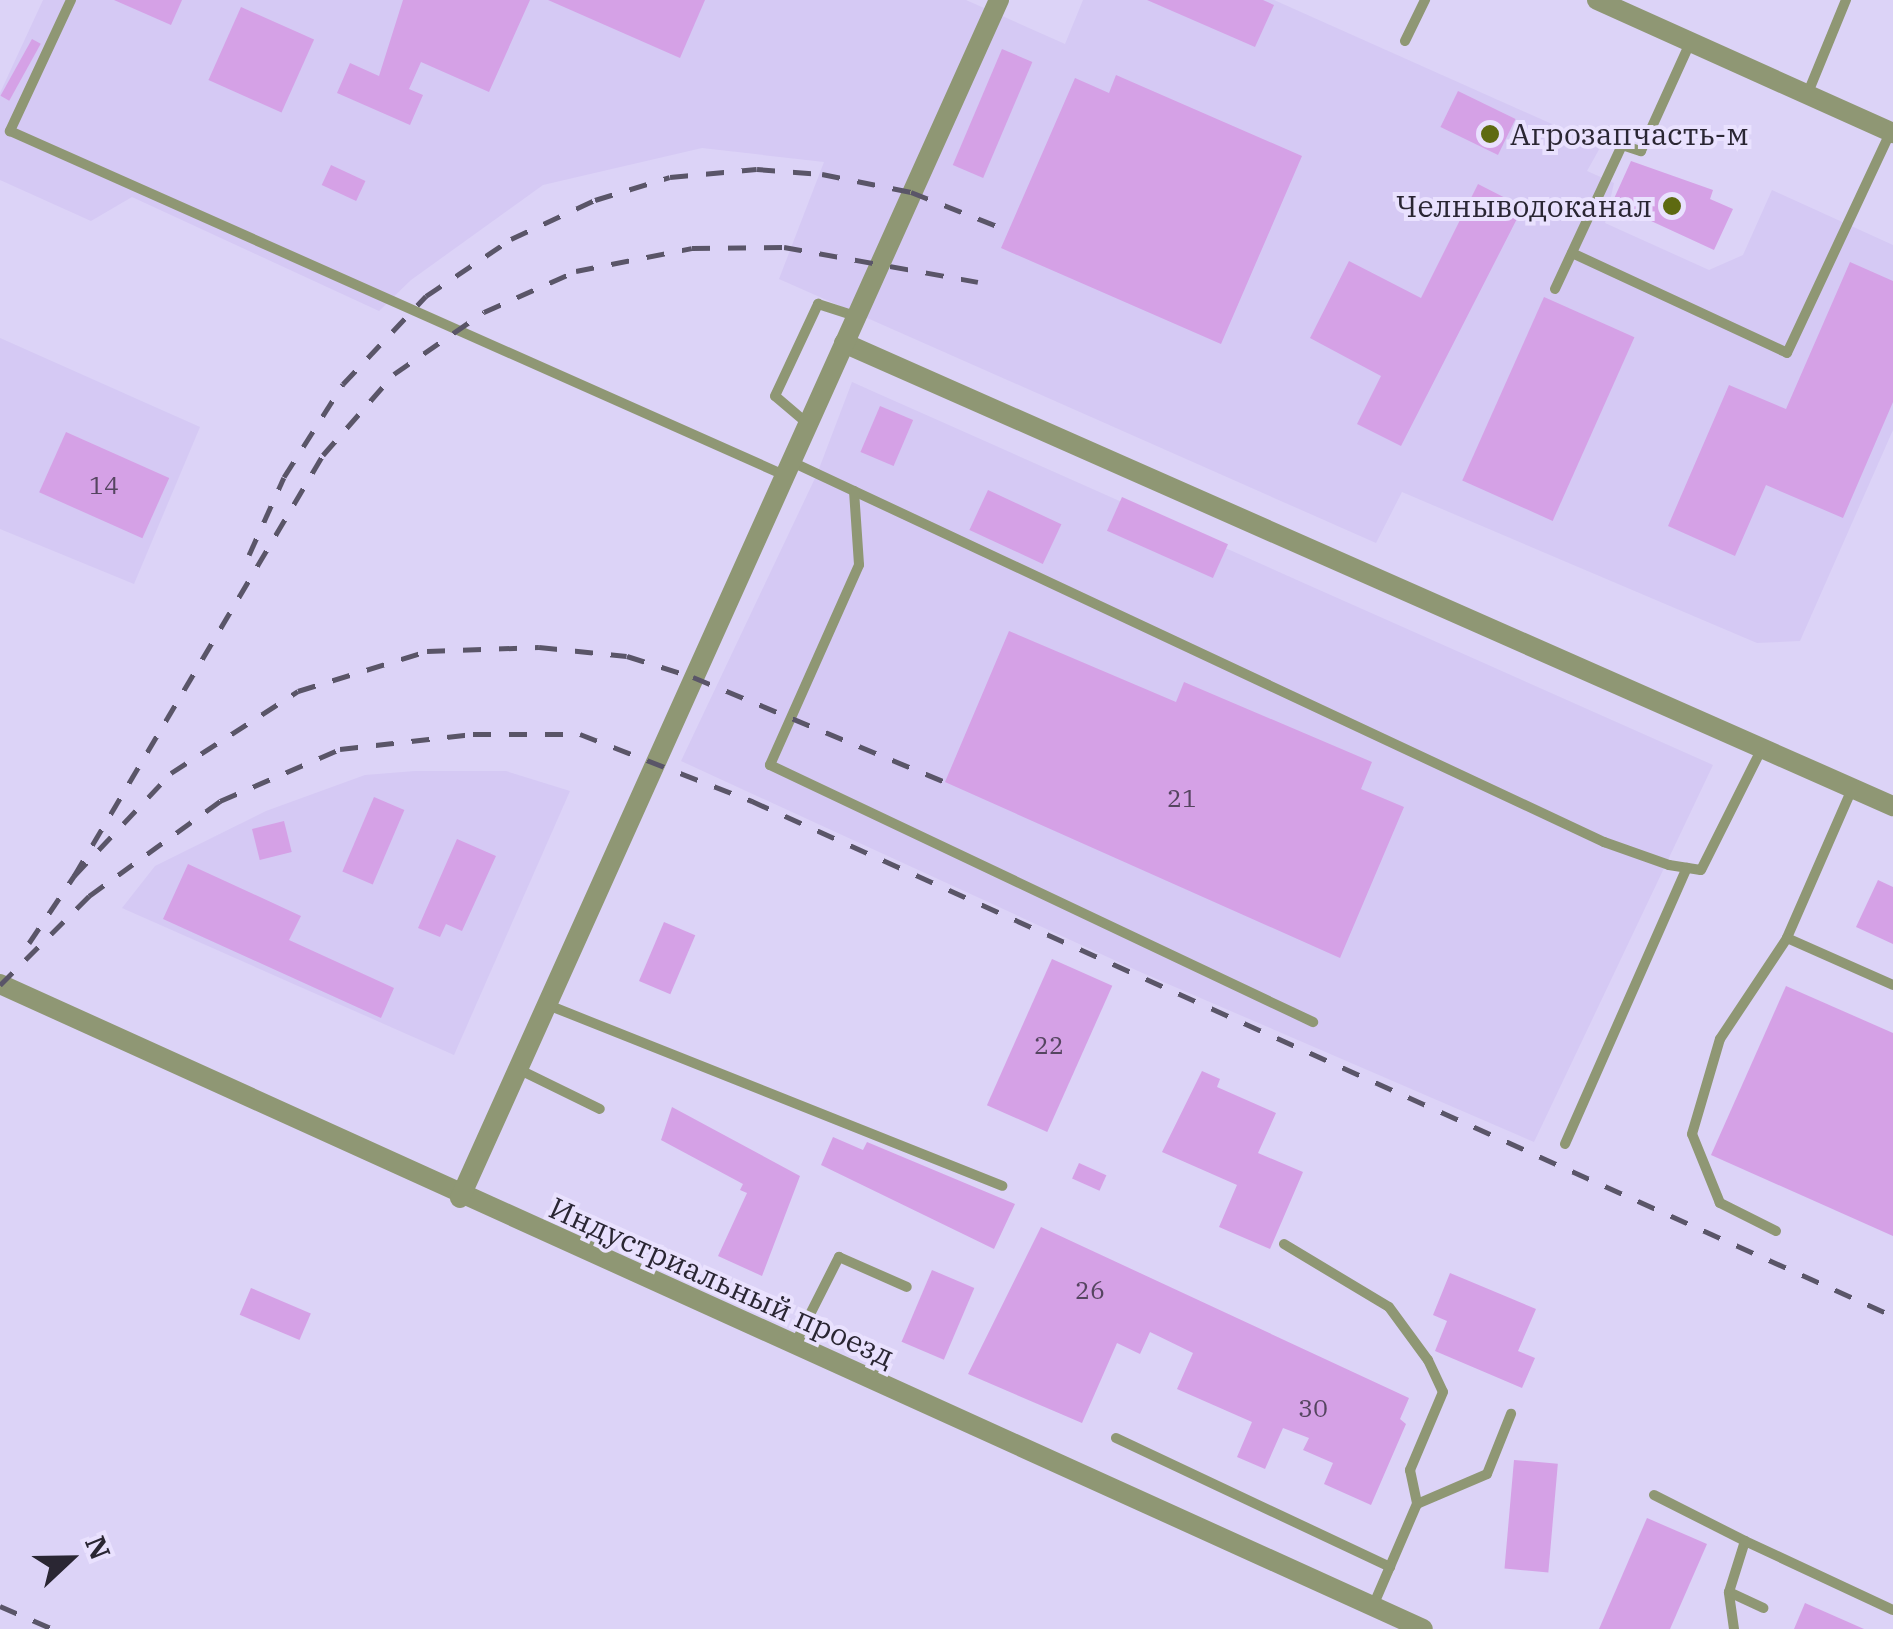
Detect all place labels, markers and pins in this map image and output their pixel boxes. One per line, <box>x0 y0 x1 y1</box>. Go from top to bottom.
place label: Агрозапчасть-м <box>1510 116 1749 152</box>
marker: Агрозапчасть-м <box>1479 123 1501 145</box>
place label: Челныводоканал <box>1396 188 1652 224</box>
marker: Челныводоканал <box>1661 195 1683 217</box>

